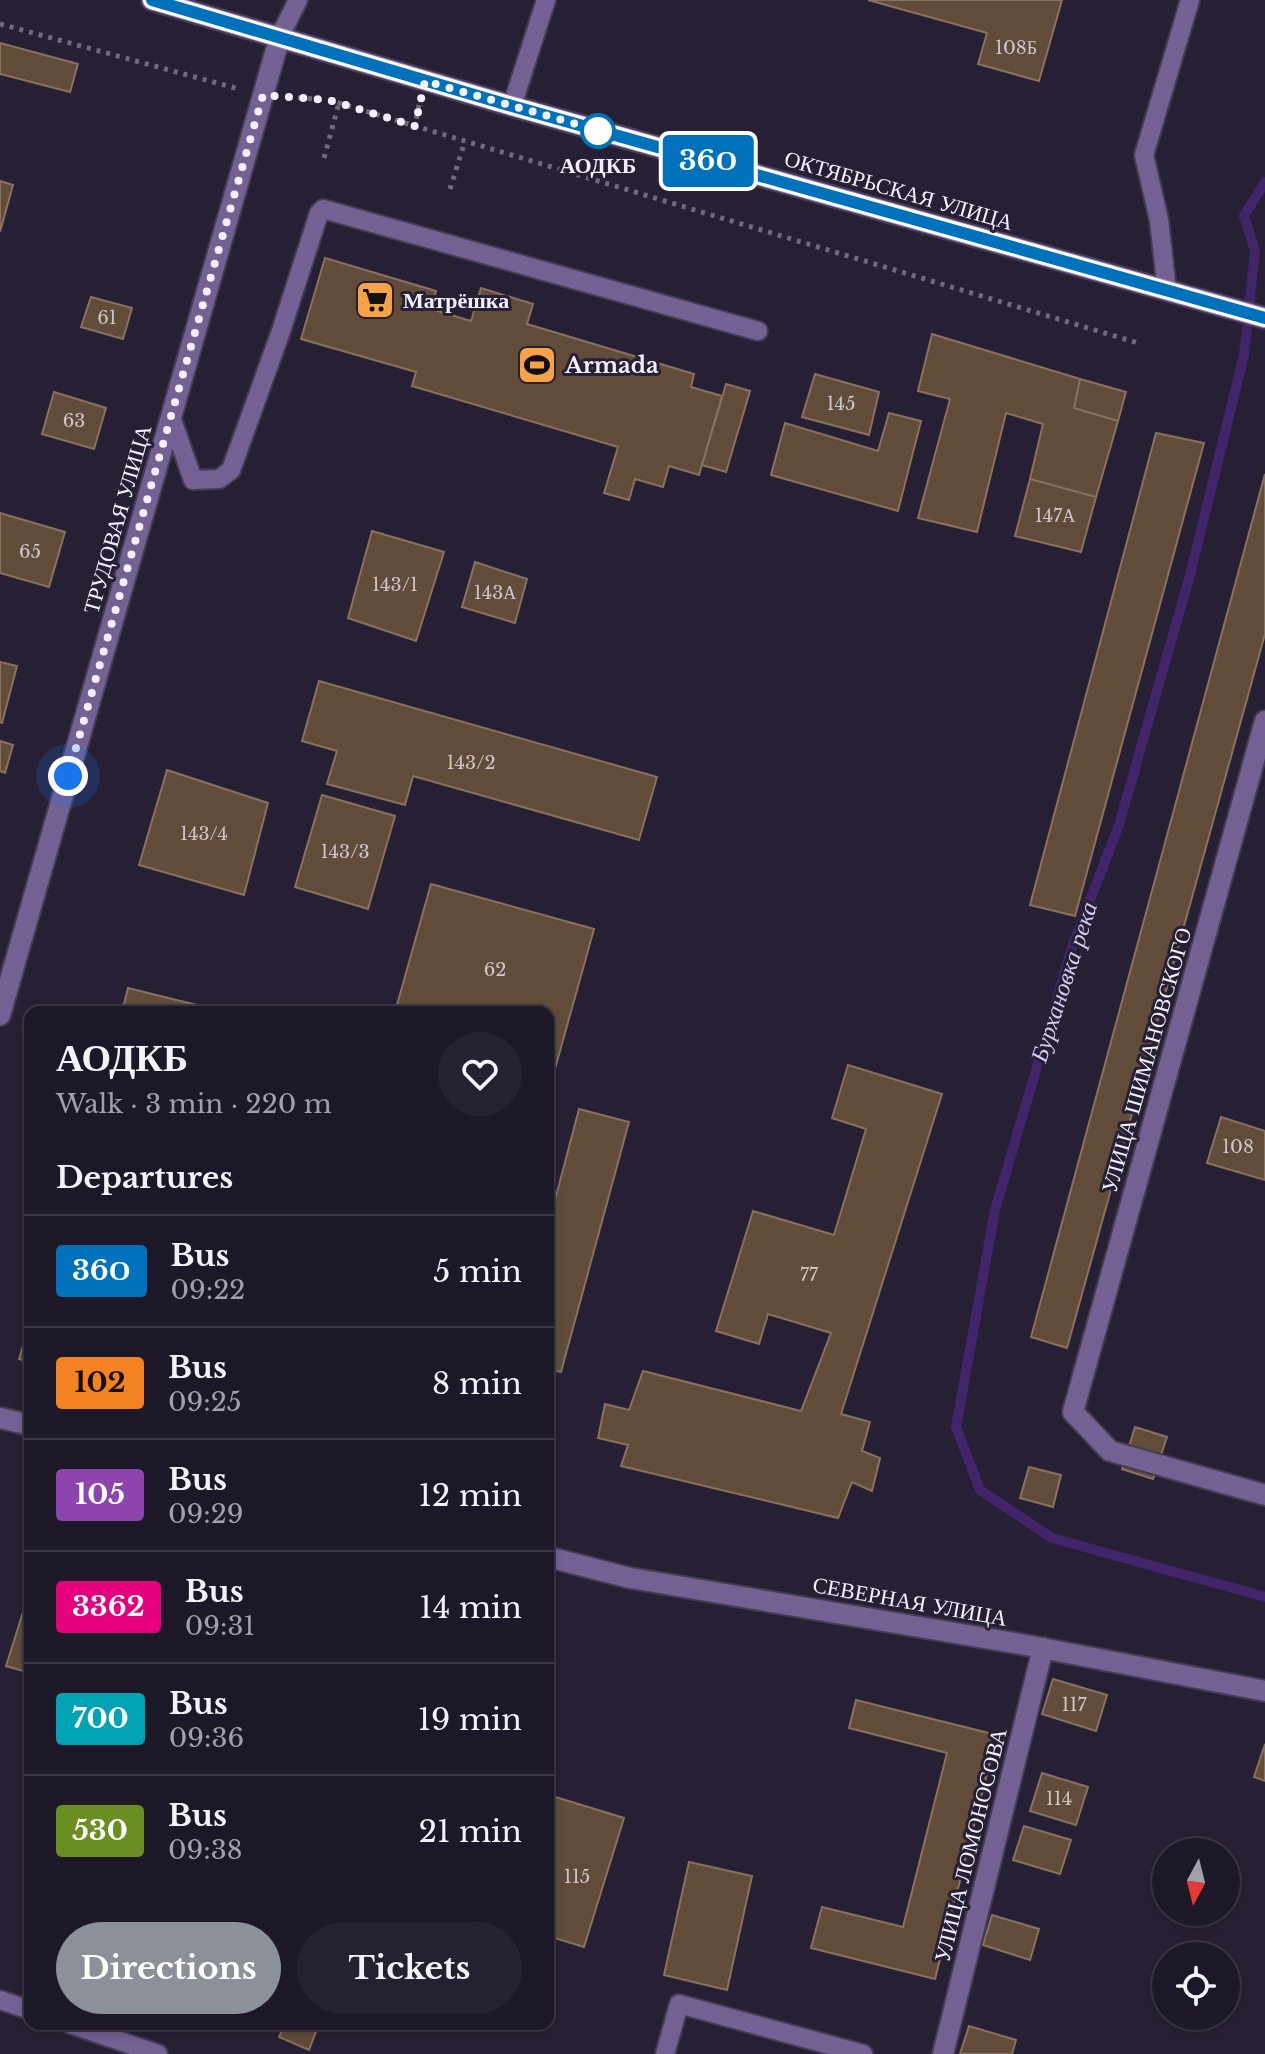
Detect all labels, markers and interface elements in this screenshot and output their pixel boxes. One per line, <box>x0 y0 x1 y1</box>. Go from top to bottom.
house number: 108Б <box>995 37 1037 59</box>
marker: АОДКБ <box>581 114 615 148</box>
line badge: 36О <box>662 135 754 187</box>
text: 36О <box>679 143 737 178</box>
street label: ОКТЯБРЬСКАЯ УЛИЦА <box>781 145 1016 236</box>
place label: АОДКБ <box>560 152 636 179</box>
supermarket icon: Матрёшка <box>354 279 396 321</box>
place label: Матрёшка <box>403 287 509 314</box>
house number: 61 <box>97 307 117 329</box>
sports icon: Armada <box>516 344 558 386</box>
place label: Armada <box>564 352 659 379</box>
house number: 145 <box>827 393 855 415</box>
house number: 63 <box>63 410 85 432</box>
street label: ТРУДОВАЯ УЛИЦА <box>78 421 157 617</box>
house number: 147А <box>1035 505 1075 527</box>
house number: 65 <box>19 541 41 563</box>
house number: 143/1 <box>372 574 418 596</box>
house number: 143А <box>474 582 516 604</box>
house number: 143/2 <box>446 752 496 774</box>
your location <box>48 756 88 796</box>
house number: 143/4 <box>180 823 228 845</box>
house number: 143/3 <box>320 841 370 863</box>
water label: Бурхановка река <box>1024 898 1103 1067</box>
street label: УЛИЦА ШИМАНОВСКОГО <box>1096 924 1197 1196</box>
house number: 62 <box>484 959 506 981</box>
button: heart <box>438 1032 522 1116</box>
text: АОДКБ <box>56 1034 188 1081</box>
text: Walk · 3 min · 220 m <box>56 1088 332 1120</box>
house number: 108 <box>1222 1136 1254 1158</box>
text: Departures <box>56 1159 233 1196</box>
text: Bus <box>171 1237 229 1274</box>
text: 36О <box>72 1253 131 1288</box>
text: 5 min <box>433 1253 522 1290</box>
house number: 77 <box>800 1264 819 1286</box>
text: 09:22 <box>171 1274 245 1306</box>
text: Bus <box>168 1349 227 1386</box>
text: 102 <box>74 1365 126 1400</box>
text: 8 min <box>432 1365 522 1402</box>
text: 09:25 <box>168 1386 241 1418</box>
text: Bus <box>168 1461 227 1498</box>
text: 105 <box>75 1477 125 1512</box>
text: 12 min <box>418 1477 522 1514</box>
text: 09:29 <box>168 1498 243 1530</box>
street label: СЕВЕРНАЯ УЛИЦА <box>811 1571 1009 1632</box>
text: Bus <box>185 1573 244 1610</box>
text: 3362 <box>72 1589 145 1624</box>
text: 14 min <box>419 1589 522 1626</box>
text: 09:31 <box>185 1610 255 1642</box>
text: Bus <box>169 1685 228 1722</box>
house number: 117 <box>1061 1694 1088 1716</box>
text: 700 <box>72 1701 129 1736</box>
text: 19 min <box>418 1701 522 1738</box>
text: 09:36 <box>169 1722 244 1754</box>
street label: УЛИЦА ЛОМОНОСОВА <box>928 1725 1013 1965</box>
house number: 114 <box>1046 1788 1072 1810</box>
text: Bus <box>168 1797 227 1834</box>
text: 530 <box>72 1813 128 1848</box>
text: 21 min <box>418 1813 522 1850</box>
text: 09:38 <box>168 1834 242 1866</box>
north arrow <box>1152 1838 1240 1926</box>
map controls <box>1152 1838 1240 2030</box>
house number: 115 <box>564 1866 590 1888</box>
button: Directions <box>56 1922 281 2014</box>
button: Tickets <box>297 1922 522 2014</box>
button: locate <box>1152 1942 1240 2030</box>

